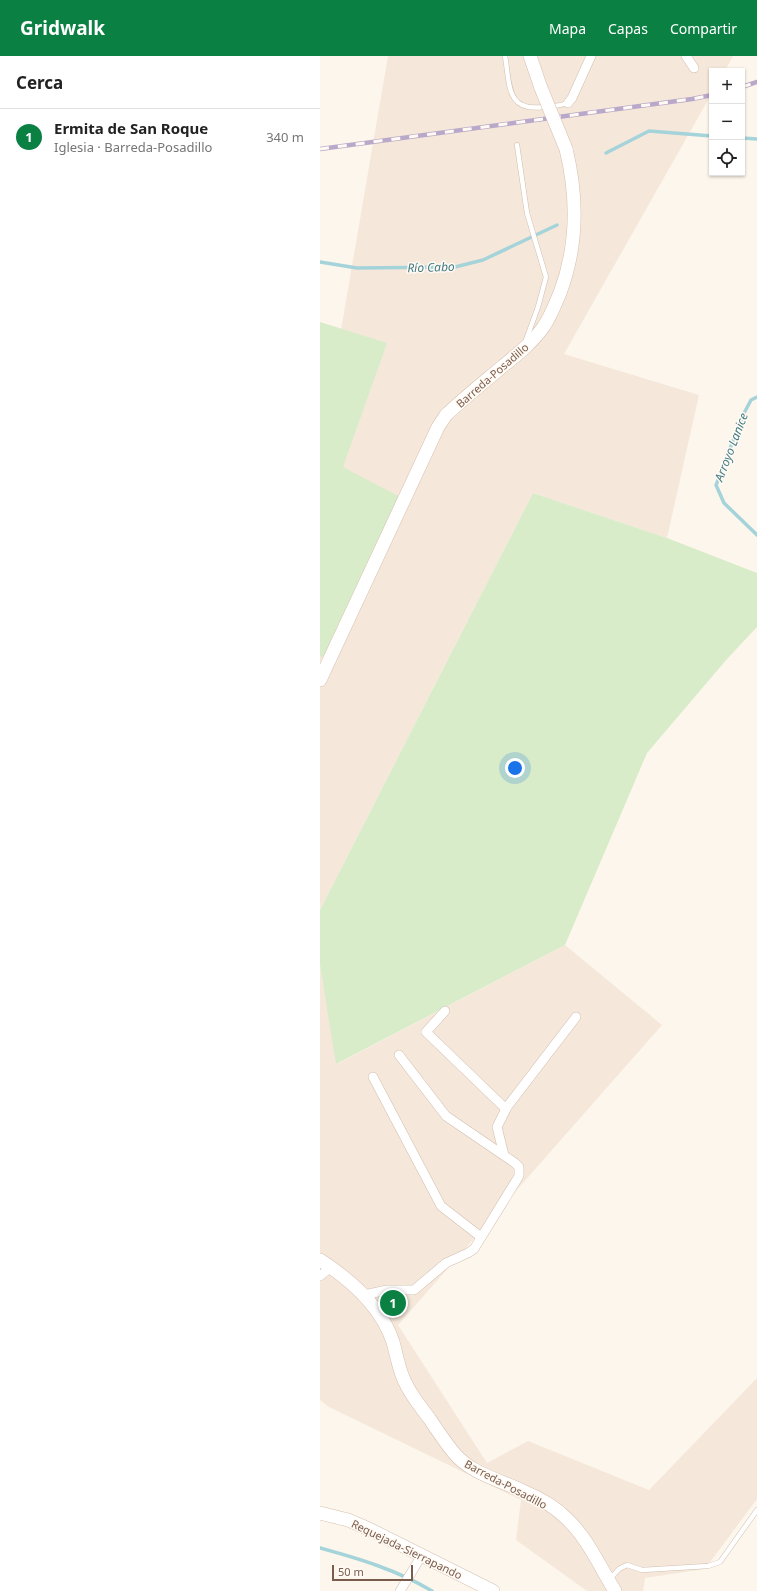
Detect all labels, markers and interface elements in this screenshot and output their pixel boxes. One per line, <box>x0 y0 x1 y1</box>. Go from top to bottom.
text: Gridwalk <box>20 15 105 41</box>
text: Mapa <box>549 19 586 38</box>
text: Capas <box>608 19 648 38</box>
text: Compartir <box>670 19 737 38</box>
map controls <box>709 68 745 176</box>
button: + <box>709 68 745 104</box>
text: Cerca <box>16 71 63 94</box>
button: − <box>709 104 745 140</box>
text: Ermita de San Roque <box>54 118 208 138</box>
text: 1 <box>25 128 33 146</box>
text: 340 m <box>266 128 304 146</box>
text: Iglesia · Barreda-Posadillo <box>54 138 212 156</box>
button: locate <box>709 140 745 176</box>
water label: Río Cabo <box>407 258 455 276</box>
street label: Barreda-Posadillo <box>453 339 532 411</box>
water label: Arroyo Lanice <box>710 410 752 485</box>
your location <box>505 758 525 778</box>
pin: 1 <box>380 1288 406 1318</box>
street label: Barreda-Posadillo <box>462 1456 550 1512</box>
street label: Requejada-Sierrapando <box>349 1516 465 1583</box>
scale bar <box>332 1563 413 1582</box>
text: 50 m <box>338 1564 364 1579</box>

